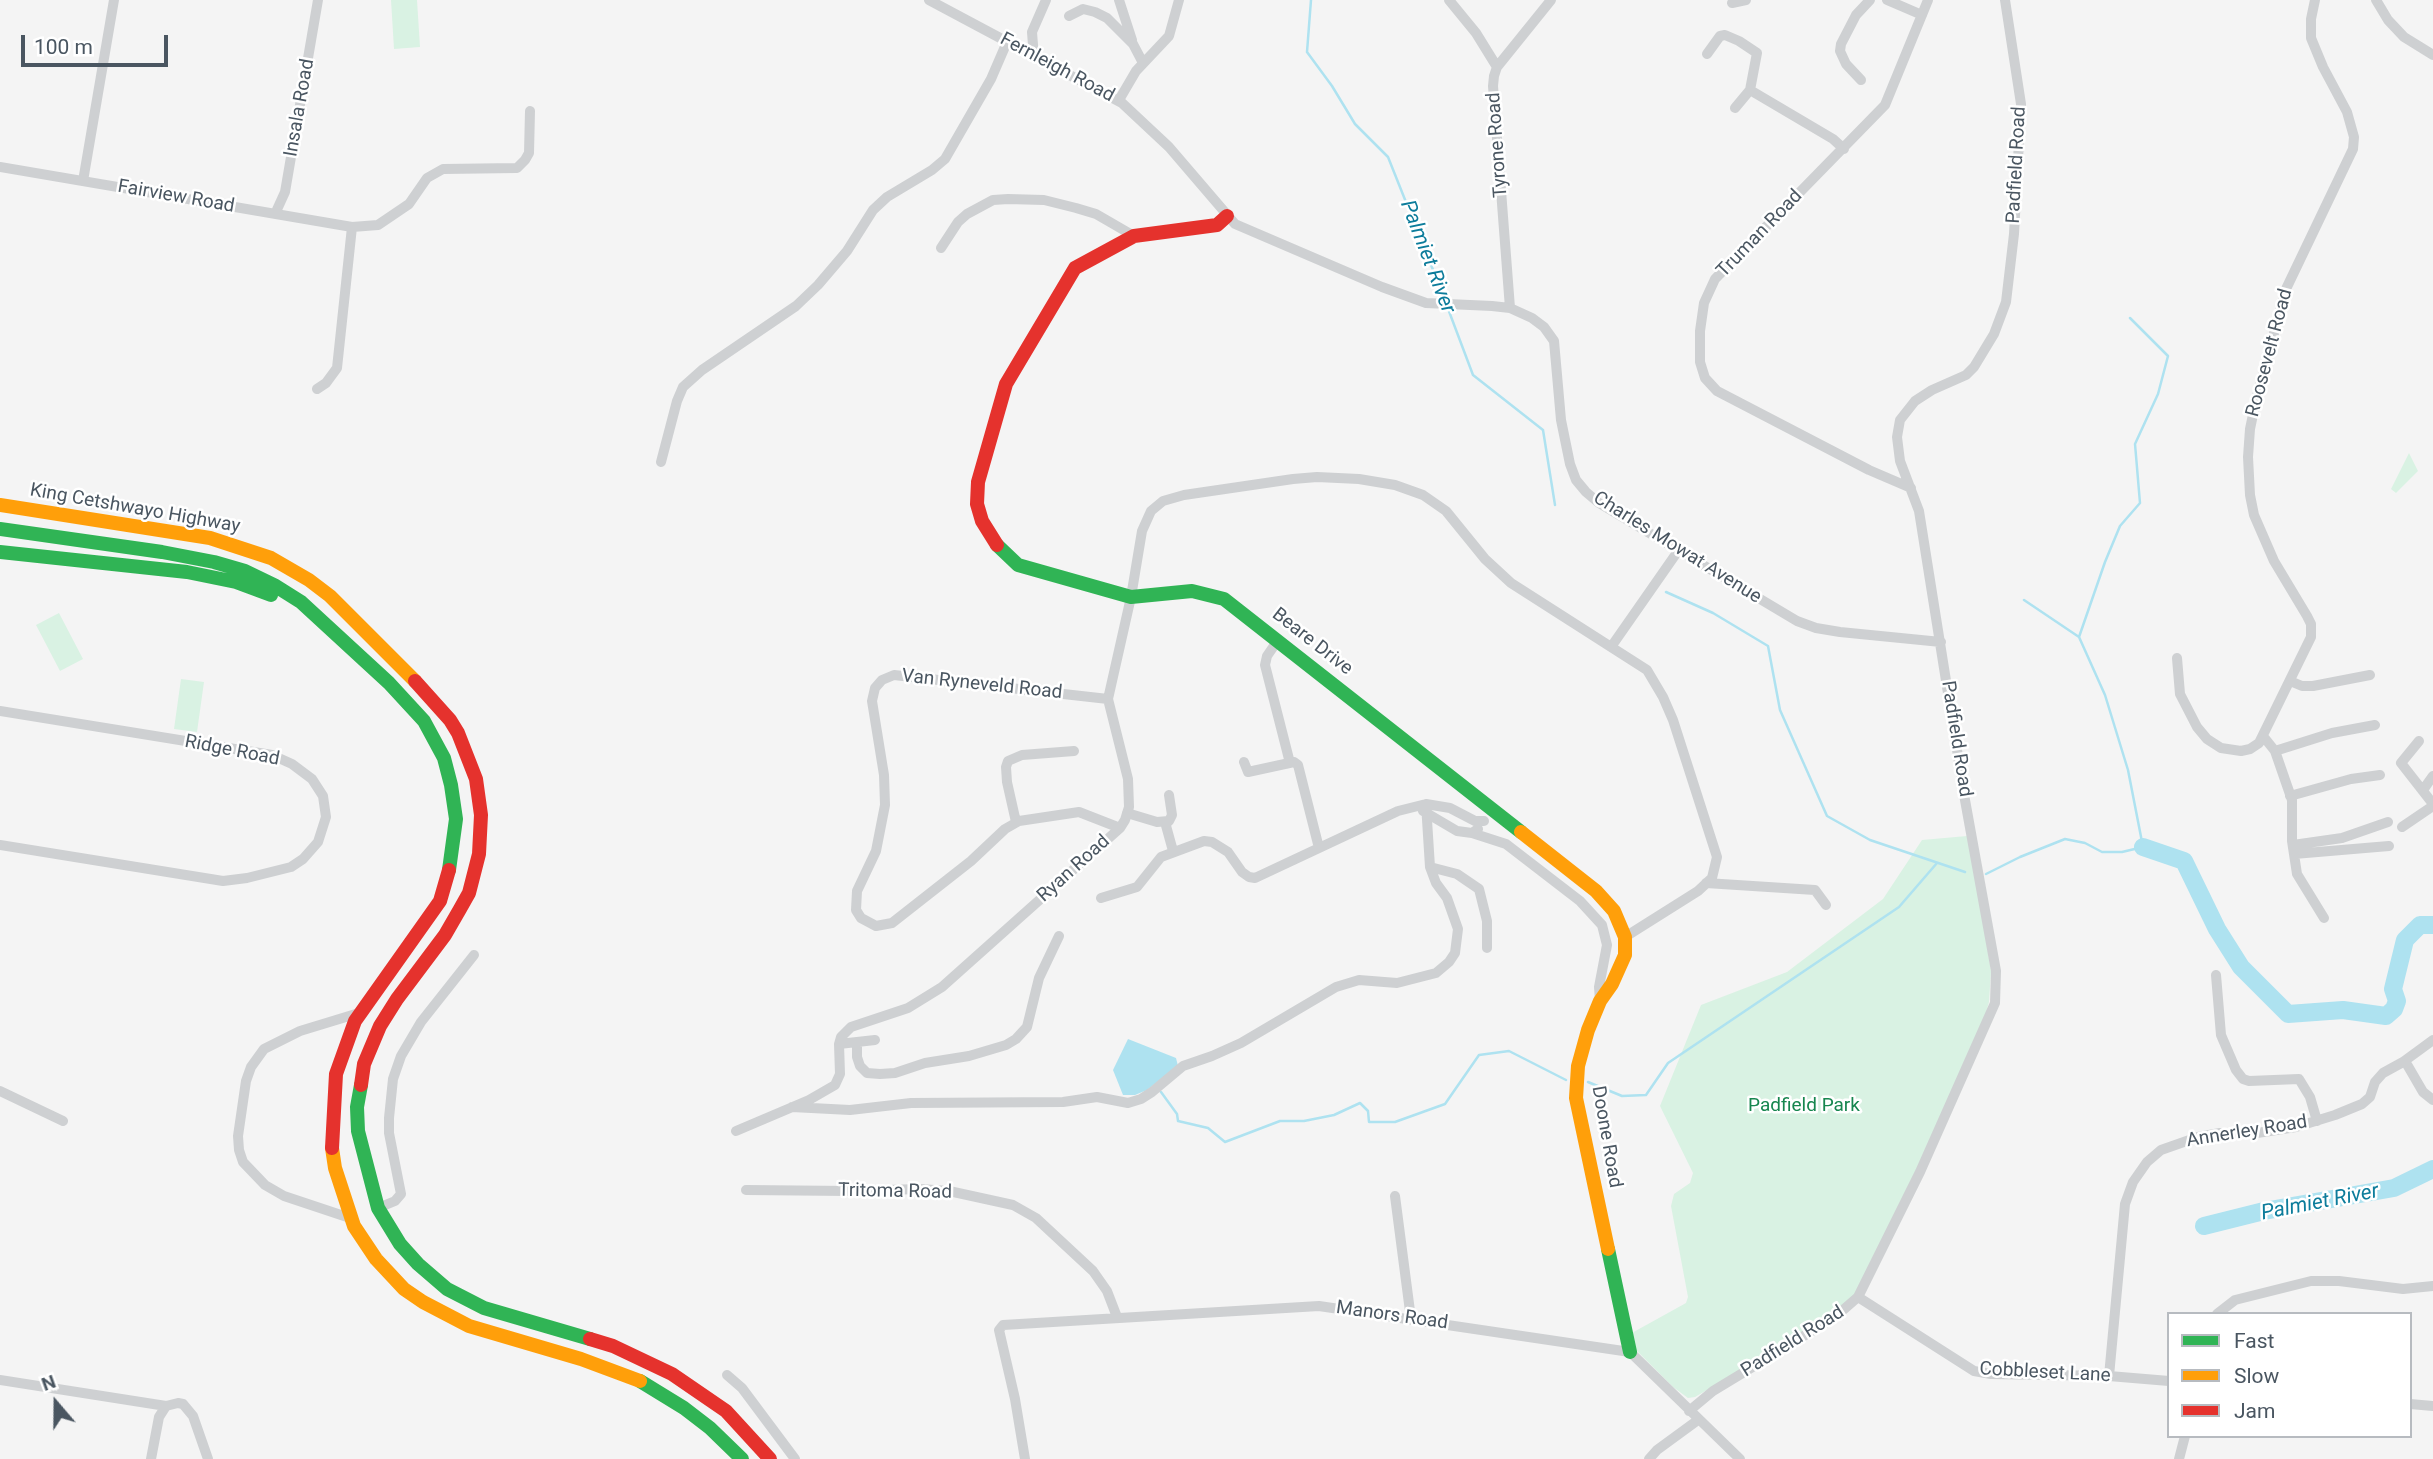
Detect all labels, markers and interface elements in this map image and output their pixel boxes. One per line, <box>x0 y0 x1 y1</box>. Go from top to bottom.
scale bar <box>24 21 172 65</box>
street label: Fernleigh Road <box>996 28 1118 108</box>
text: 100 m <box>34 35 93 59</box>
street label: Insala Road <box>280 57 320 159</box>
street label: Tyrone Road <box>1483 92 1513 198</box>
street label: Padfield Road <box>2003 106 2031 224</box>
street label: Fairview Road <box>116 176 236 218</box>
street label: Truman Road <box>1712 185 1808 283</box>
water label: Palmiet River <box>1394 197 1460 317</box>
street label: Roosevelt Road <box>2242 287 2298 419</box>
street label: King Cetshwayo Highway <box>28 479 242 539</box>
street label: Charles Mowat Avenue <box>1589 487 1765 609</box>
street label: Beare Drive <box>1267 603 1357 681</box>
street label: Van Ryneveld Road <box>901 665 1063 705</box>
street label: Padfield Road <box>1936 679 1976 799</box>
street label: Ridge Road <box>183 731 281 771</box>
street label: Ryan Road <box>1033 831 1115 907</box>
street label: Doone Road <box>1586 1084 1626 1190</box>
park label: Padfield Park <box>1748 1095 1860 1117</box>
street label: Annerley Road <box>2185 1111 2309 1153</box>
water label: Palmiet River <box>2259 1179 2381 1227</box>
street label: Tritoma Road <box>838 1180 952 1204</box>
street label: Manors Road <box>1335 1297 1449 1335</box>
street label: Padfield Road <box>1737 1301 1849 1383</box>
legend <box>2167 1312 2412 1438</box>
text: Fast <box>2234 1329 2274 1353</box>
street label: Cobbleset Lane <box>1979 1358 2111 1388</box>
text: Slow <box>2234 1364 2279 1388</box>
north arrow <box>21 1368 91 1438</box>
text: N <box>38 1370 59 1396</box>
text: Jam <box>2234 1399 2275 1423</box>

